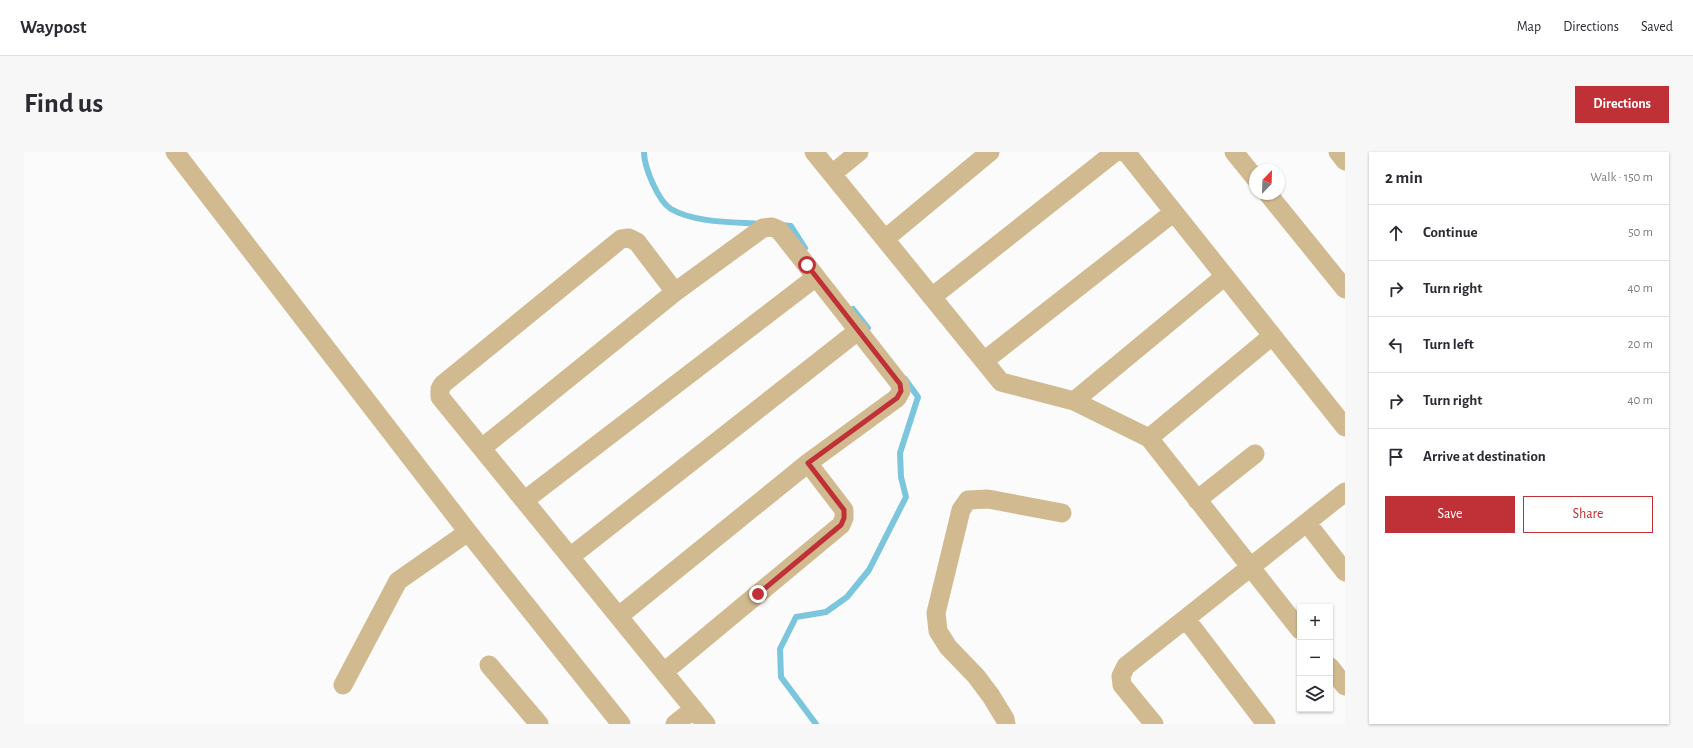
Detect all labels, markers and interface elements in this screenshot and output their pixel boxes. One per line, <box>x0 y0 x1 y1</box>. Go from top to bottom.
text: Waypost <box>20 18 87 37</box>
text: Map <box>1517 20 1541 34</box>
text: Directions <box>1563 20 1619 34</box>
text: Saved <box>1641 20 1673 34</box>
button: Directions <box>1575 86 1669 123</box>
text: Find us <box>24 90 103 118</box>
north arrow <box>1249 164 1285 200</box>
text: 2 min <box>1385 169 1423 186</box>
text: Walk · 150 m <box>1590 171 1653 184</box>
icon: ahead <box>1385 222 1407 244</box>
text: Continue <box>1423 225 1478 240</box>
text: 50 m <box>1628 226 1653 239</box>
route start <box>798 256 816 274</box>
icon: right <box>1385 278 1407 300</box>
text: Turn right <box>1423 281 1482 296</box>
text: 40 m <box>1627 282 1653 295</box>
icon: left <box>1385 334 1407 356</box>
text: Turn left <box>1423 337 1474 352</box>
text: 20 m <box>1628 338 1653 351</box>
icon: right <box>1385 390 1407 412</box>
text: Turn right <box>1423 393 1482 408</box>
text: 40 m <box>1627 394 1653 407</box>
icon: arrive <box>1385 446 1407 468</box>
text: Arrive at destination <box>1423 449 1546 464</box>
button: Save <box>1385 496 1515 533</box>
button: Share <box>1523 496 1653 533</box>
route end <box>749 585 767 603</box>
map controls <box>1297 604 1333 712</box>
button: + <box>1297 604 1333 640</box>
button: − <box>1297 640 1333 676</box>
button: layers <box>1297 676 1333 712</box>

